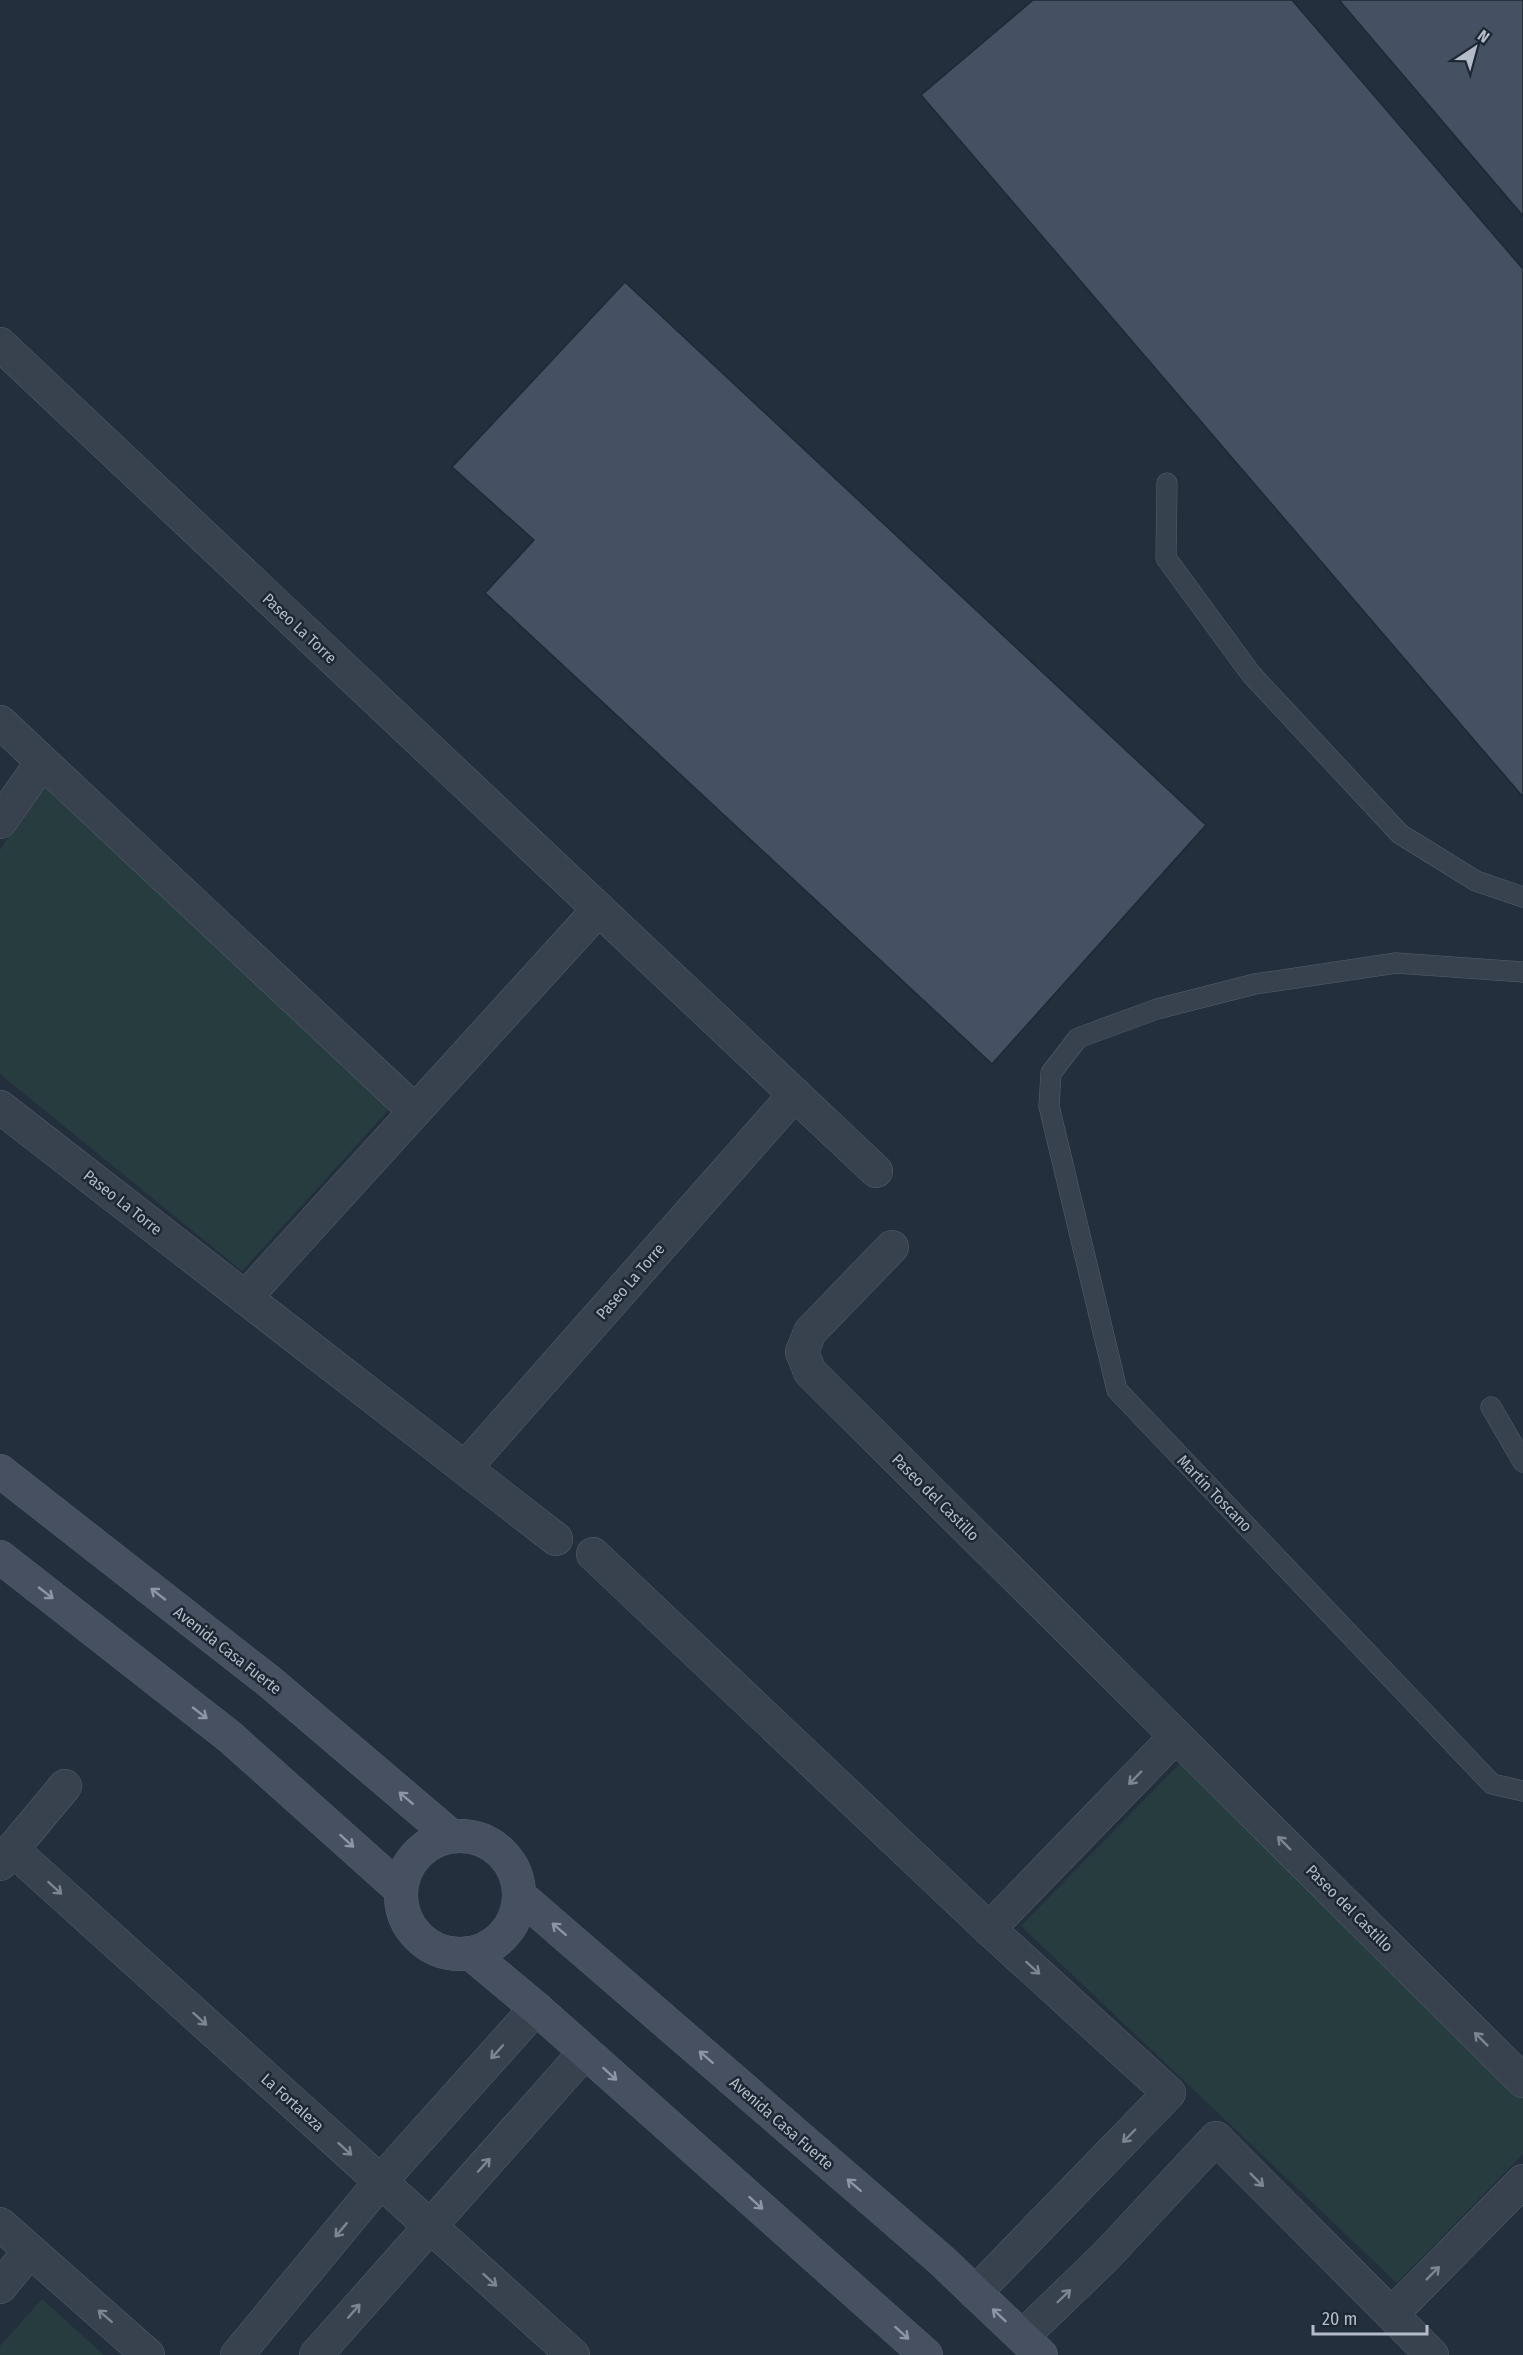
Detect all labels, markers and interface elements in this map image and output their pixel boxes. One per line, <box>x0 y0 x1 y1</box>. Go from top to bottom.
north arrow <box>1445 18 1505 78</box>
text: N <box>1474 26 1493 47</box>
street label: Paseo La Torre <box>259 589 341 668</box>
street label: Paseo La Torre <box>80 1166 166 1239</box>
street label: Paseo La Torre <box>592 1239 669 1323</box>
street label: Paseo del Castillo <box>888 1450 983 1545</box>
street label: Martín Toscano <box>1173 1451 1256 1536</box>
one-way arrow <box>38 1587 54 1600</box>
one-way arrow <box>151 1588 167 1601</box>
street label: Avenida Casa Fuerte <box>170 1603 285 1698</box>
one-way arrow <box>191 1707 207 1720</box>
one-way arrow <box>1128 1771 1143 1786</box>
one-way arrow <box>399 1791 414 1805</box>
one-way arrow <box>339 1834 354 1848</box>
one-way arrow <box>1276 1835 1291 1850</box>
street label: Paseo del Castillo <box>1302 1861 1397 1956</box>
one-way arrow <box>48 1881 63 1895</box>
one-way arrow <box>552 1922 567 1936</box>
one-way arrow <box>1025 1961 1040 1975</box>
one-way arrow <box>192 2012 207 2026</box>
one-way arrow <box>1474 2032 1489 2047</box>
one-way arrow <box>490 2044 504 2059</box>
one-way arrow <box>699 2050 714 2064</box>
one-way arrow <box>602 2067 617 2081</box>
street label: La Fortaleza <box>257 2069 328 2136</box>
street label: Avenida Casa Fuerte <box>726 2073 837 2174</box>
one-way arrow <box>1122 2128 1137 2143</box>
one-way arrow <box>337 2142 352 2156</box>
one-way arrow <box>477 2158 491 2173</box>
one-way arrow <box>1250 2172 1265 2187</box>
one-way arrow <box>846 2178 862 2191</box>
one-way arrow <box>748 2196 763 2210</box>
one-way arrow <box>334 2222 347 2238</box>
one-way arrow <box>1425 2265 1440 2280</box>
one-way arrow <box>482 2272 497 2286</box>
one-way arrow <box>1057 2289 1072 2304</box>
scale bar <box>1313 2298 1427 2336</box>
one-way arrow <box>347 2304 361 2319</box>
one-way arrow <box>991 2308 1006 2322</box>
text: 20 m <box>1322 2308 1357 2330</box>
one-way arrow <box>97 2309 112 2323</box>
one-way arrow <box>894 2326 909 2340</box>

